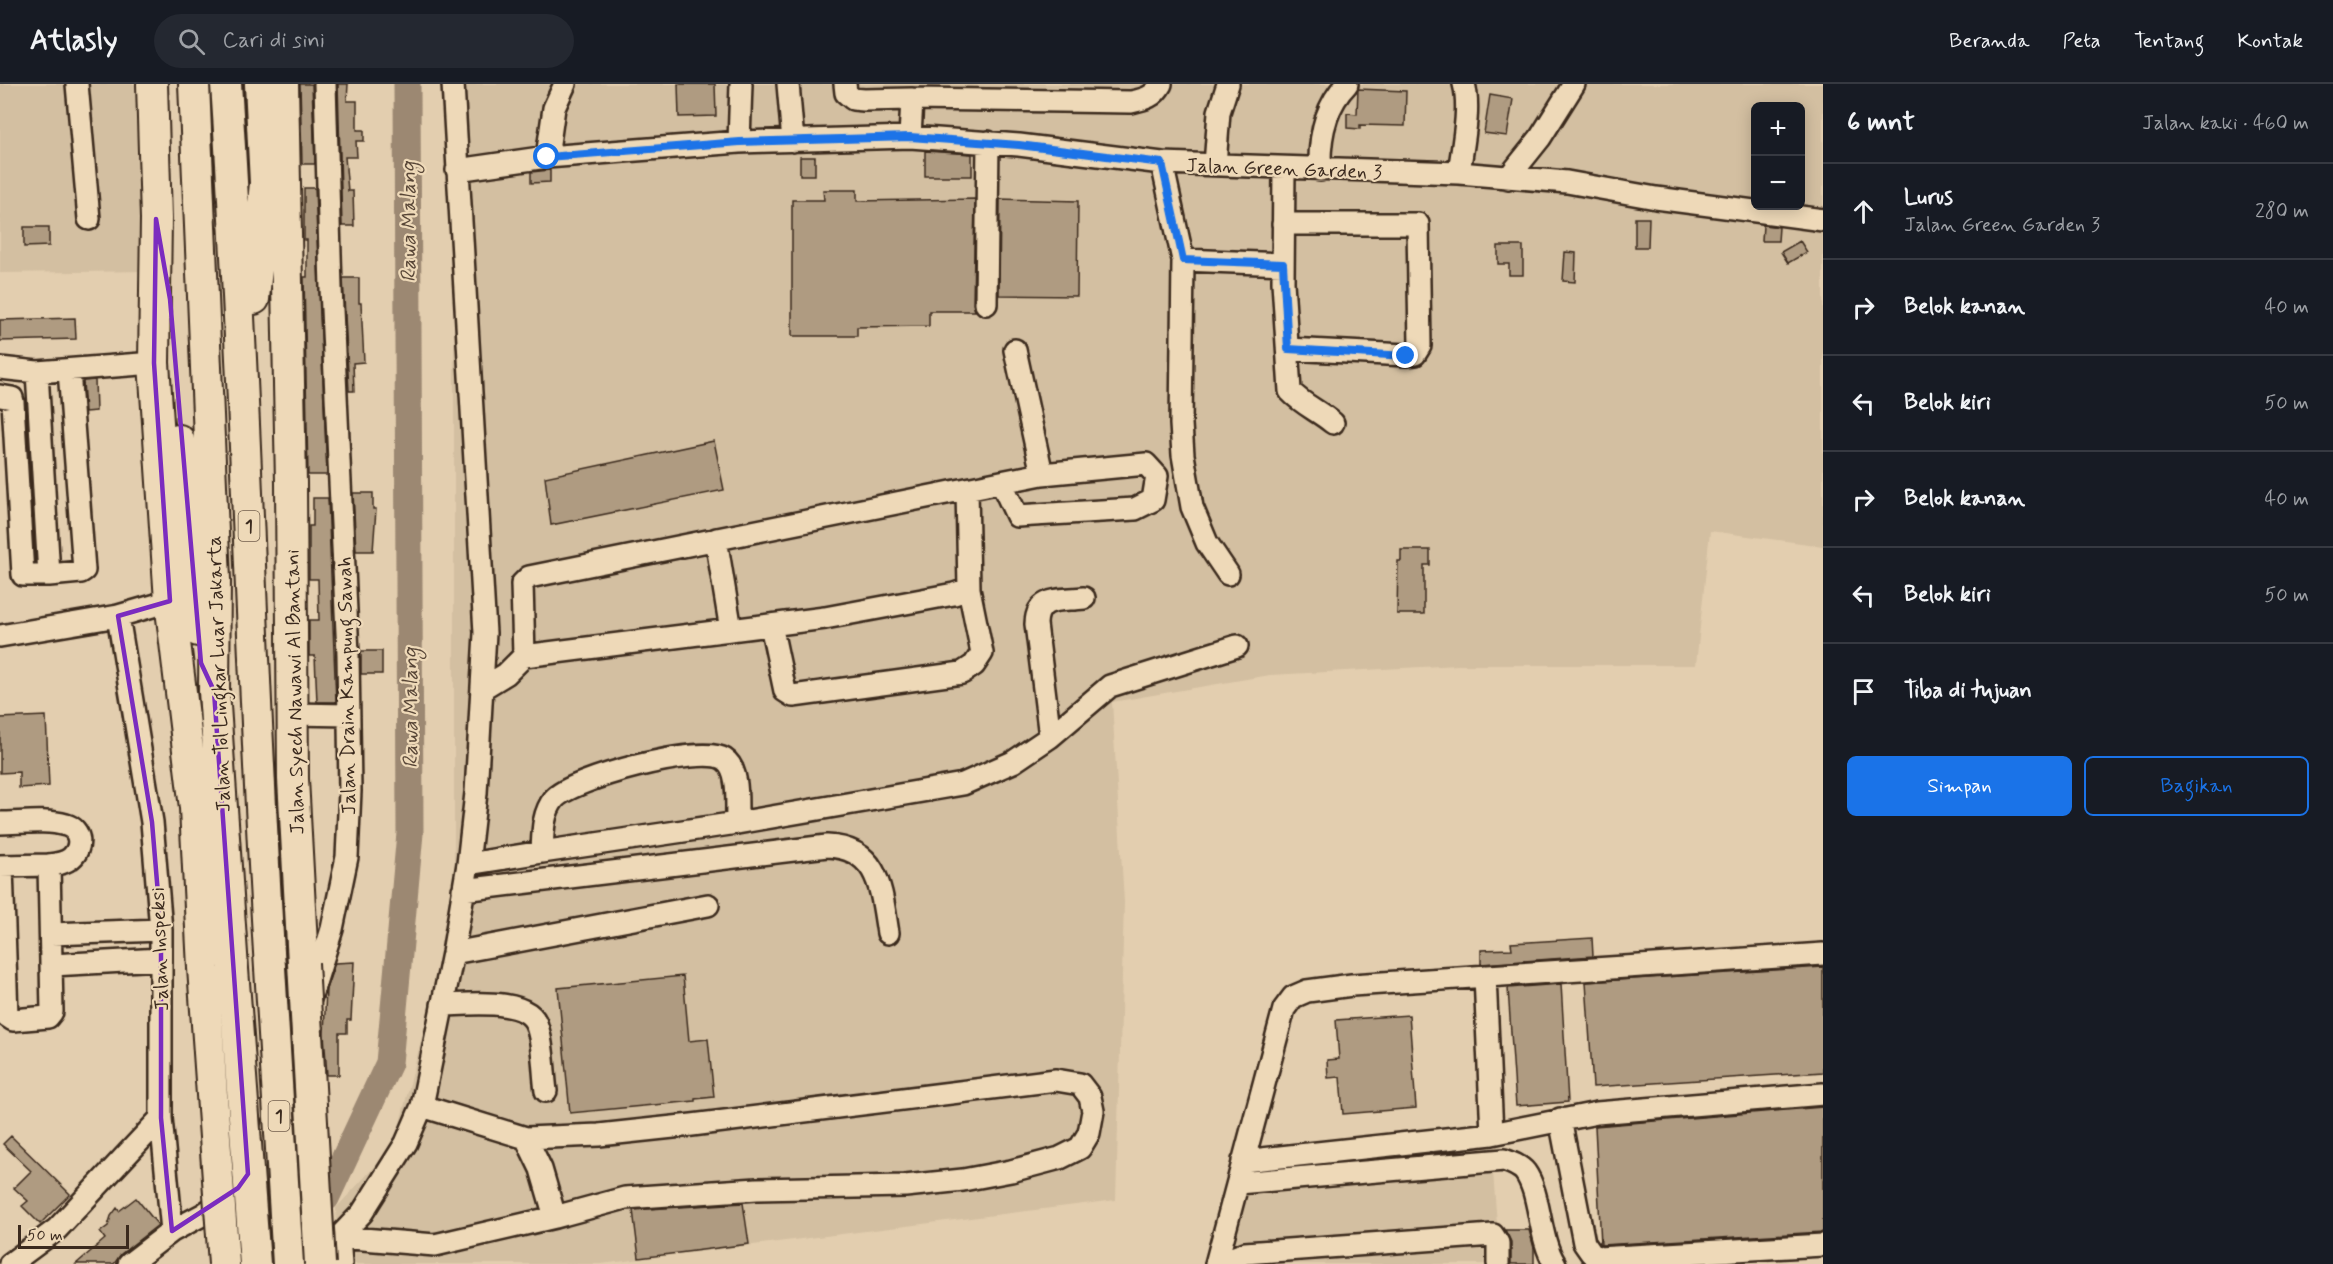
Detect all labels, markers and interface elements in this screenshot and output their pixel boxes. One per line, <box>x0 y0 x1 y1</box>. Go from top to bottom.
search box <box>154 14 574 68</box>
text: Atlasly <box>30 23 118 60</box>
icon: search <box>175 25 208 58</box>
text: Cari di sini <box>223 27 325 55</box>
text: Beranda <box>1949 27 2030 55</box>
text: Peta <box>2063 27 2101 55</box>
text: Tentang <box>2134 27 2204 55</box>
text: Kontak <box>2237 27 2303 55</box>
map controls <box>1751 102 1805 210</box>
button: + <box>1751 102 1805 156</box>
text: 6 mnt <box>1847 106 1915 140</box>
text: Jalan kaki · 460 m <box>2142 110 2309 137</box>
route start <box>533 143 559 169</box>
street label: Jalan Green Garden 3 <box>1186 153 1382 186</box>
button: − <box>1751 156 1805 210</box>
water label: Rawa Malang <box>395 161 425 282</box>
text: Lurus <box>1904 184 1953 212</box>
icon: ahead <box>1847 195 1880 228</box>
text: 280 m <box>2255 198 2309 225</box>
text: Jalan Green Garden 3 <box>1904 212 2100 239</box>
icon: right <box>1847 291 1880 324</box>
text: Belok kanan <box>1904 293 2025 321</box>
text: 40 m <box>2265 294 2309 321</box>
route end <box>1392 342 1418 368</box>
icon: left <box>1847 387 1880 420</box>
text: Belok kiri <box>1904 389 1991 417</box>
text: 50 m <box>2264 390 2309 417</box>
icon: right <box>1847 483 1880 516</box>
text: Belok kanan <box>1904 485 2025 513</box>
text: 40 m <box>2265 486 2309 513</box>
road number: 1 <box>238 511 260 541</box>
street label: Jalan Tol Lingkar Luar Jakarta <box>201 535 240 813</box>
street label: Jalan Syech Nawawi Al Bantani <box>280 549 311 835</box>
street label: Jalan Drain Kampung Sawah <box>332 556 365 815</box>
icon: left <box>1847 579 1880 612</box>
text: Belok kiri <box>1904 581 1991 609</box>
text: 50 m <box>2264 582 2309 609</box>
water label: Rawa Malang <box>397 647 427 768</box>
icon: arrive <box>1847 675 1880 708</box>
text: Tiba di tujuan <box>1904 677 2032 705</box>
button: Simpan <box>1847 756 2072 816</box>
button: Bagikan <box>2084 756 2309 816</box>
street label: Jalan Inspeksi <box>145 887 176 1011</box>
road number: 1 <box>268 1101 290 1131</box>
scale bar <box>18 1222 129 1250</box>
text: 50 m <box>27 1225 63 1246</box>

